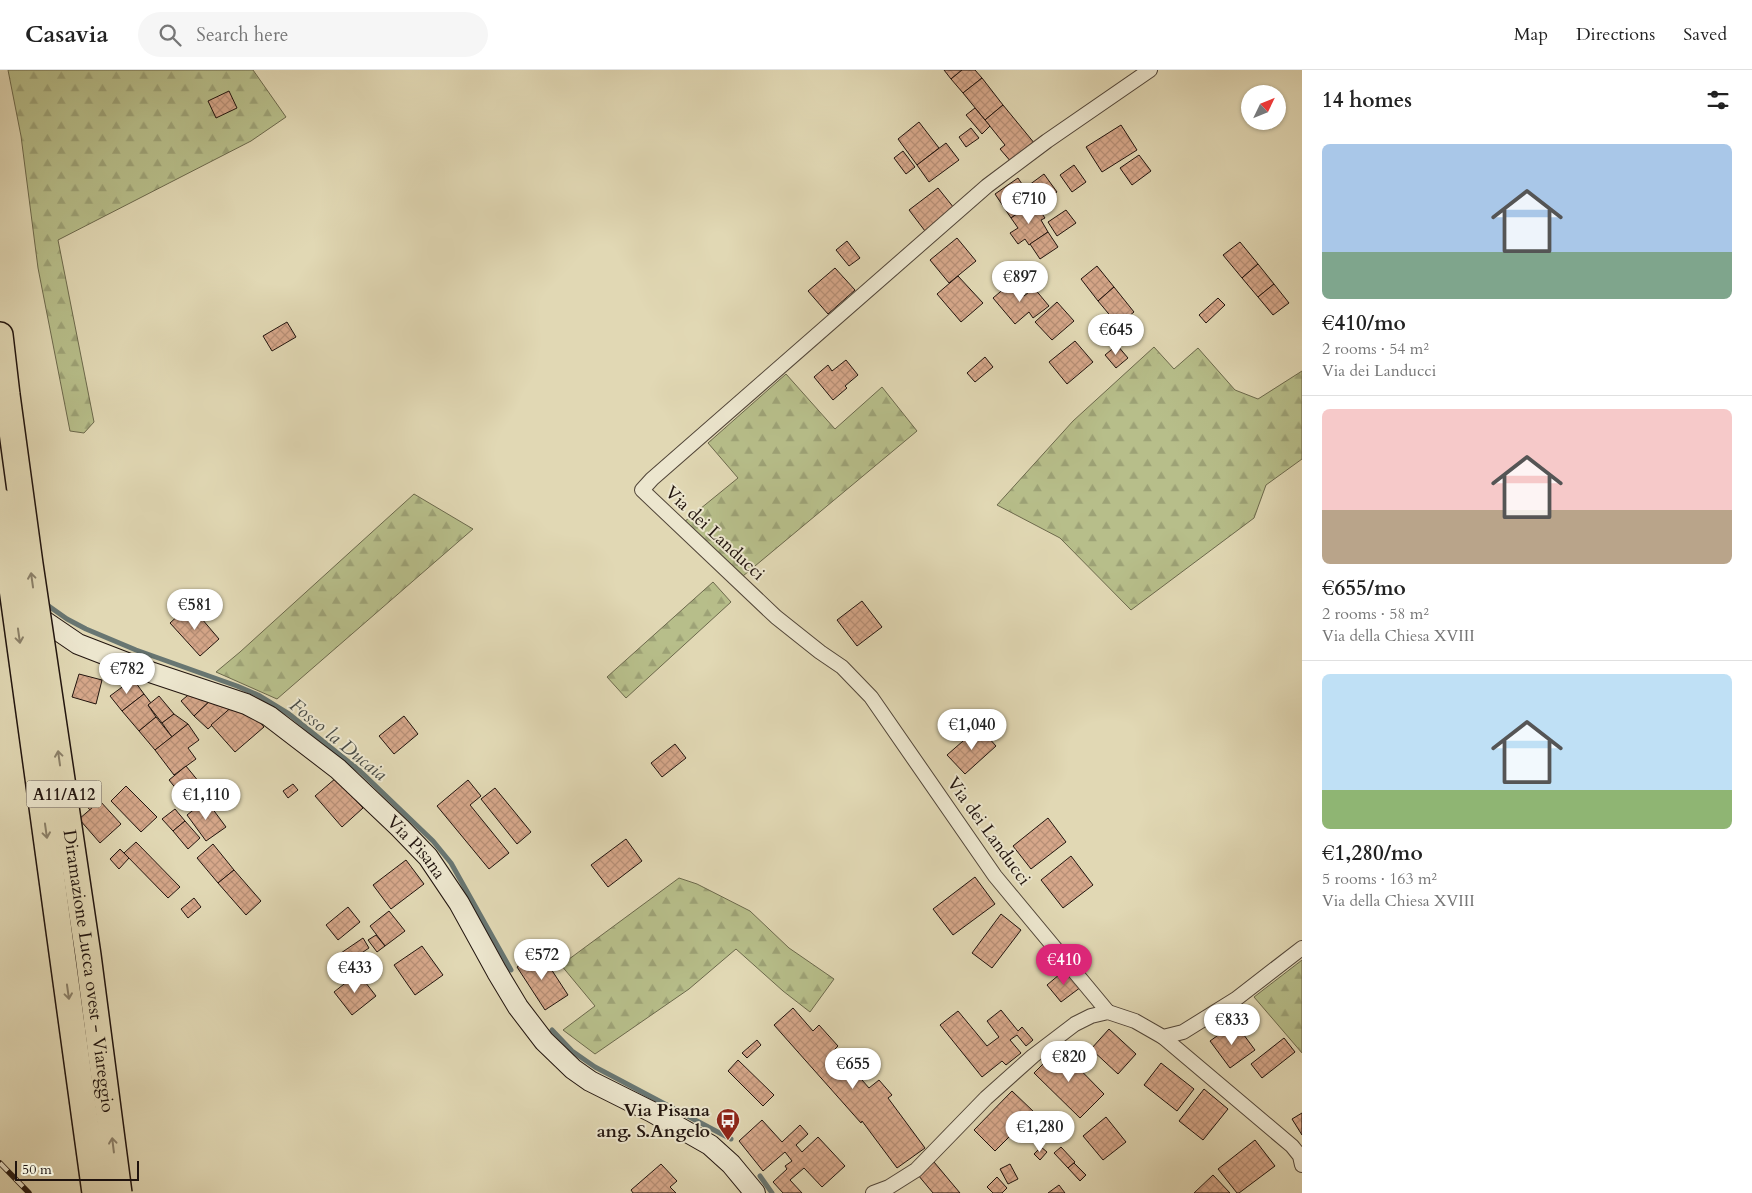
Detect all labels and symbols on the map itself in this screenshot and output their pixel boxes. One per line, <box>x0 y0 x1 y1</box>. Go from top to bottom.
north arrow <box>1241 85 1286 130</box>
pin: €710 <box>999 182 1059 225</box>
pin: €897 <box>990 260 1050 303</box>
pin: €645 <box>1086 314 1146 356</box>
street label: Via dei Landucci <box>659 480 770 586</box>
one-way arrow <box>27 573 37 589</box>
pin: €581 <box>165 588 225 631</box>
one-way arrow <box>14 628 24 644</box>
pin: €782 <box>97 652 157 695</box>
water label: Fosso la Ducaia <box>284 692 393 787</box>
pin: €1,040 <box>931 708 1013 751</box>
one-way arrow <box>54 751 64 767</box>
street label: Via dei Landucci <box>941 772 1036 891</box>
pin: €1,110 <box>165 778 247 821</box>
road number: A11/A12 <box>27 781 102 808</box>
street label: Via Pisana <box>381 810 452 884</box>
one-way arrow <box>41 823 51 839</box>
street label: Diramazione Lucca ovest - Viareggio <box>57 828 120 1114</box>
pin: €572 <box>512 938 572 981</box>
pin: €410 <box>1034 944 1094 986</box>
pin: €433 <box>325 952 385 994</box>
one-way arrow <box>64 984 74 1000</box>
pin: €833 <box>1202 1004 1262 1046</box>
pin: €820 <box>1039 1040 1099 1083</box>
pin: €655 <box>823 1048 883 1090</box>
place label: Via Pisana ang. S.Angelo <box>597 1098 710 1144</box>
bus stop icon: Via Pisana ang. S.Angelo <box>715 1107 741 1141</box>
pin: €1,280 <box>999 1110 1081 1153</box>
one-way arrow <box>108 1137 118 1153</box>
scale bar <box>15 1158 139 1181</box>

